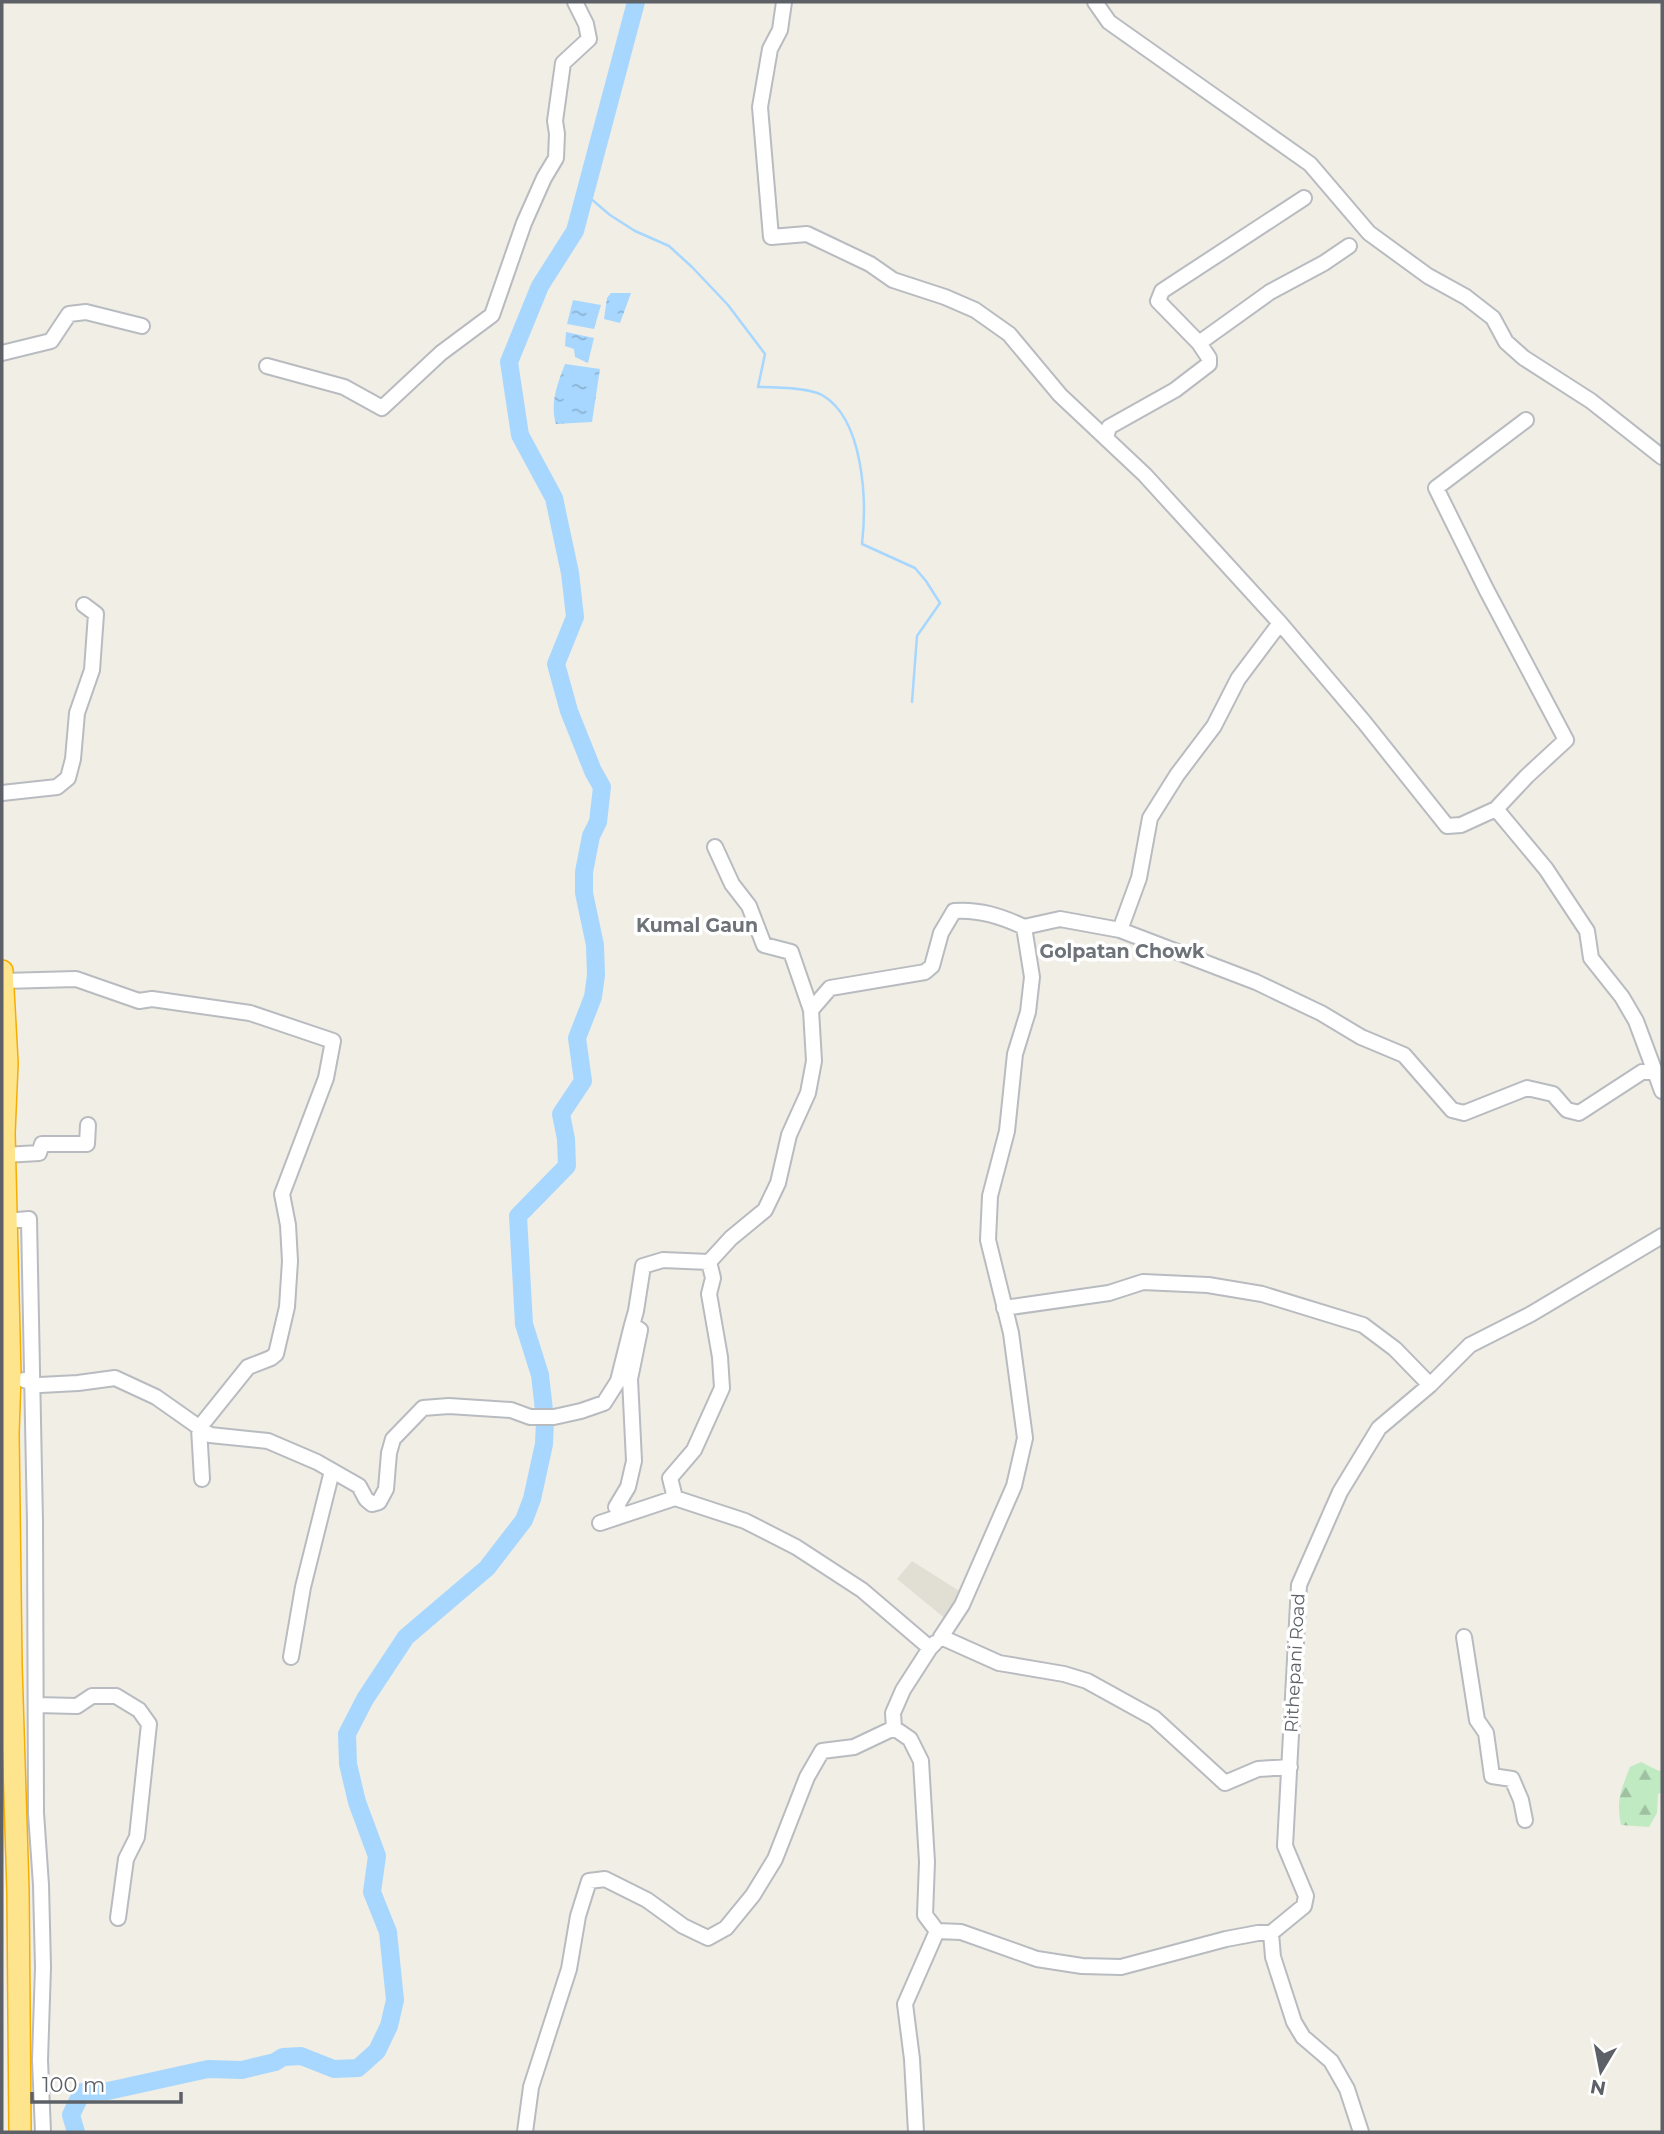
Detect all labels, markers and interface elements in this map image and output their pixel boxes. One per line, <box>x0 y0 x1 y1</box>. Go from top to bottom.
district label: Kumal Gaun <box>636 914 758 937</box>
district label: Golpatan Chowk <box>1040 940 1205 963</box>
street label: Rithepani Road <box>1280 1593 1310 1733</box>
north arrow <box>1566 2036 1636 2106</box>
scale bar <box>32 2060 180 2104</box>
text: 100 m <box>42 2072 105 2097</box>
text: N <box>1589 2075 1608 2100</box>

